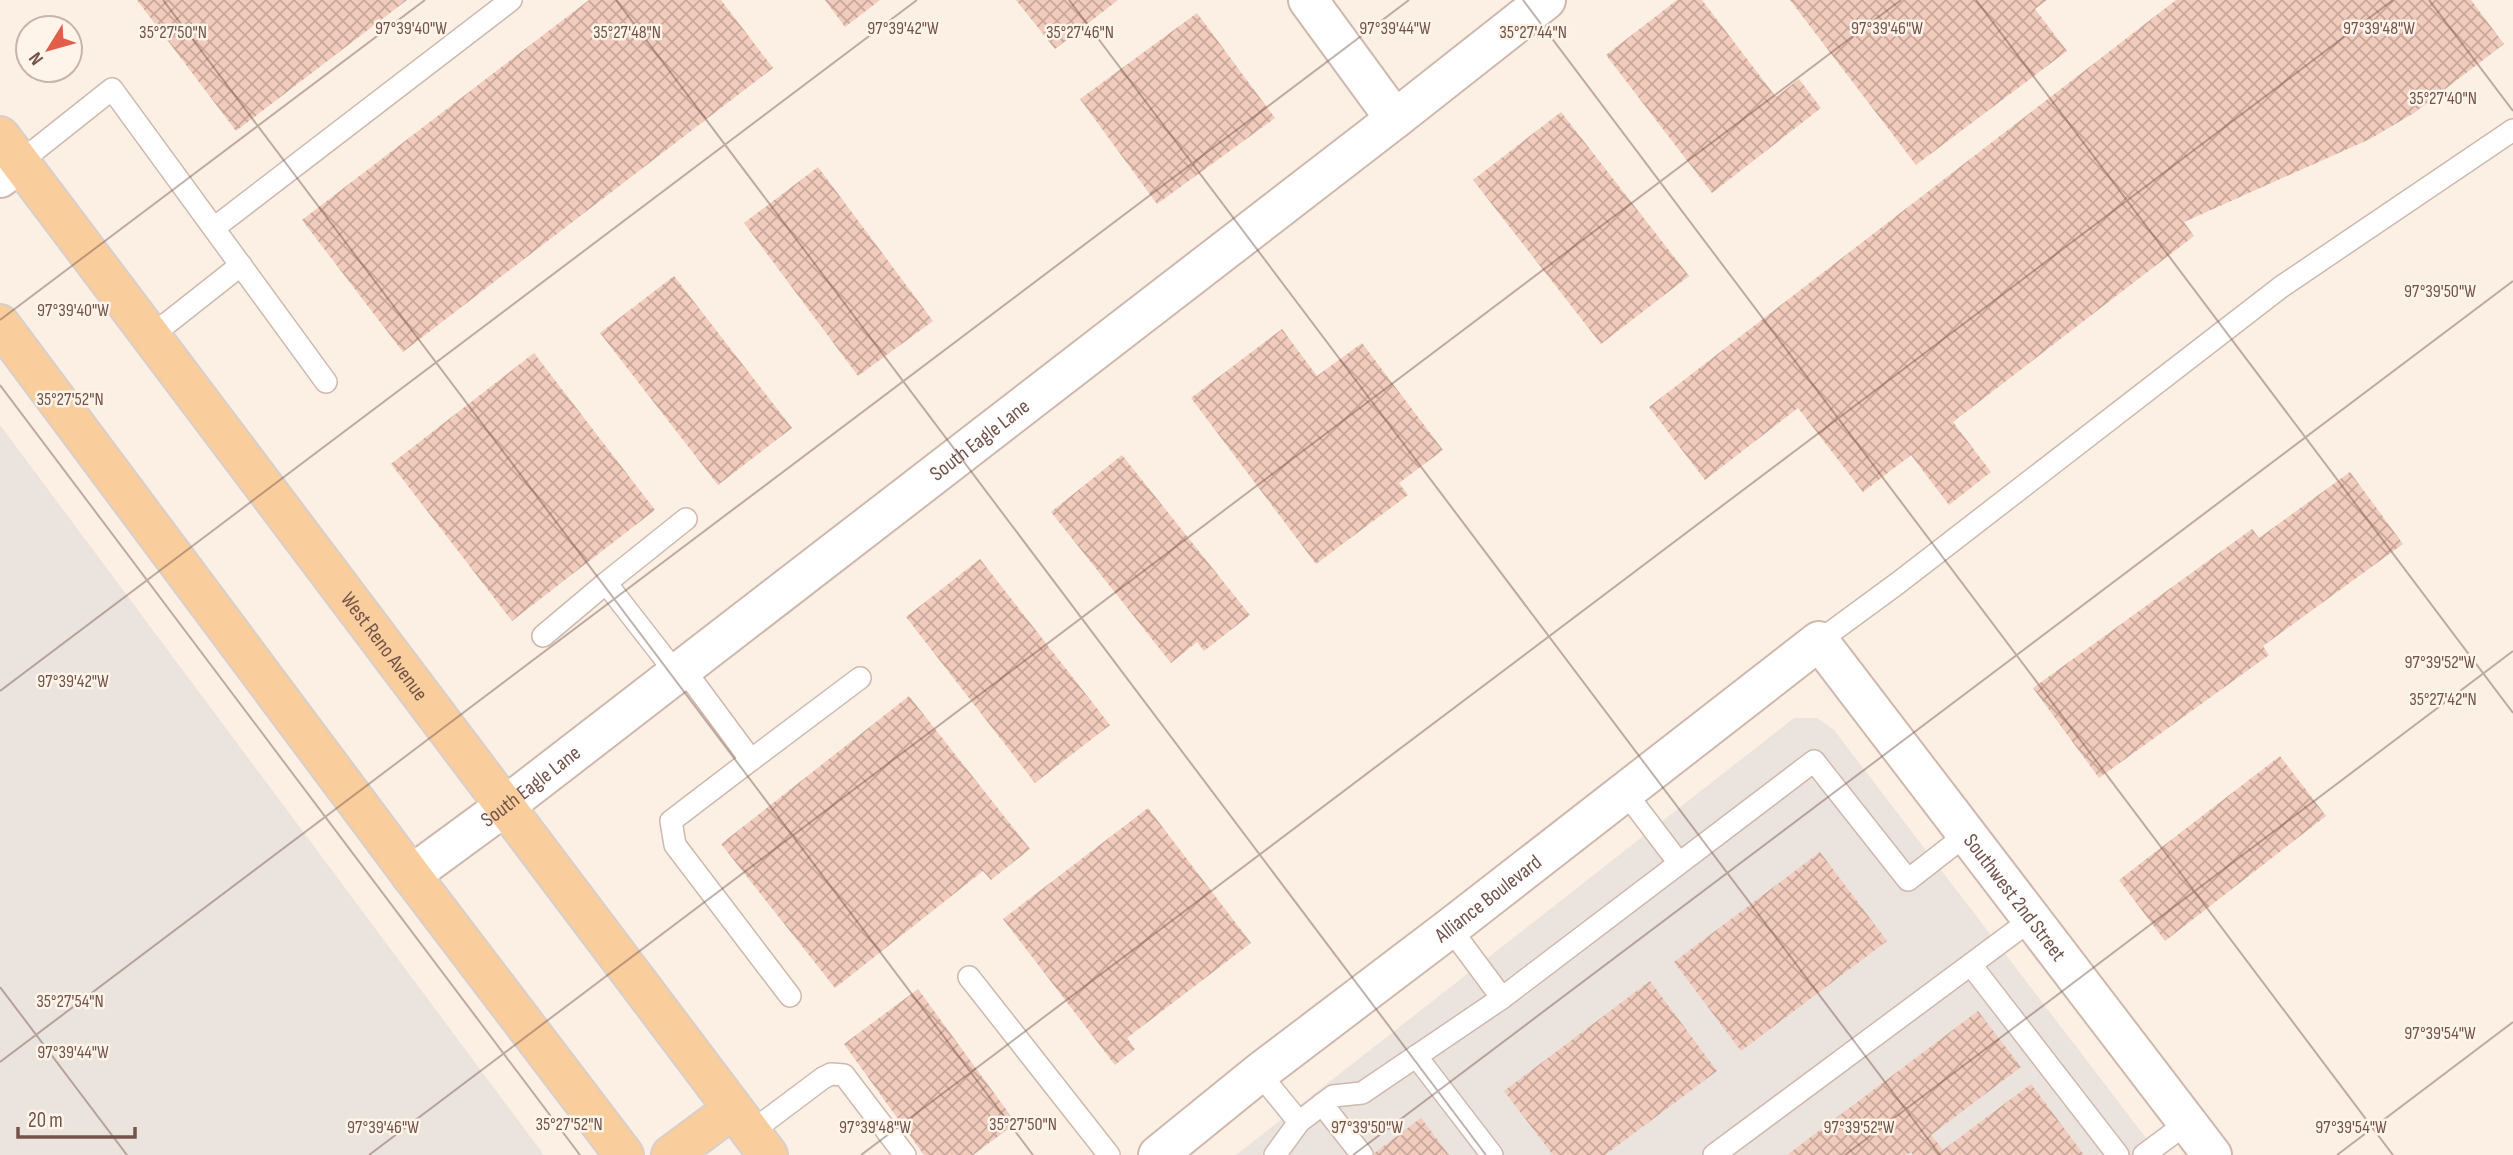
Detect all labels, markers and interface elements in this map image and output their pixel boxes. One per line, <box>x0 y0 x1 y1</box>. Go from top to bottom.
north arrow <box>14 14 84 84</box>
text: 97°39'40"W <box>375 18 447 39</box>
text: 97°39'42"W <box>867 18 939 39</box>
text: 97°39'44"W <box>1359 18 1431 39</box>
text: 97°39'46"W <box>1851 18 1923 39</box>
text: 97°39'48"W <box>2343 18 2415 39</box>
text: 35°27'50"N <box>139 22 207 43</box>
text: 35°27'48"N <box>593 22 661 43</box>
text: 35°27'46"N <box>1046 22 1114 43</box>
text: 35°27'44"N <box>1499 22 1567 43</box>
text: N <box>24 47 49 69</box>
text: 35°27'40"N <box>2409 88 2477 109</box>
text: 97°39'50"W <box>2404 281 2476 302</box>
text: 97°39'40"W <box>37 300 109 321</box>
text: 35°27'52"N <box>36 389 104 410</box>
street label: South Eagle Lane <box>925 394 1035 486</box>
street label: West Reno Avenue <box>335 587 433 706</box>
text: 97°39'52"W <box>2404 652 2476 673</box>
text: 97°39'42"W <box>37 671 109 692</box>
text: 35°27'42"N <box>2409 689 2477 710</box>
street label: South Eagle Lane <box>476 740 586 833</box>
street label: Southwest 2nd Street <box>1958 829 2071 966</box>
street label: Alliance Boulevard <box>1429 850 1547 949</box>
text: 35°27'54"N <box>36 991 104 1012</box>
text: 97°39'54"W <box>2404 1023 2476 1044</box>
text: 97°39'44"W <box>37 1042 109 1063</box>
scale bar <box>18 1096 135 1140</box>
text: 20 m <box>28 1108 63 1133</box>
text: 35°27'52"N <box>535 1114 603 1135</box>
text: 35°27'50"N <box>989 1114 1057 1135</box>
text: 97°39'46"W <box>347 1117 419 1138</box>
text: 97°39'48"W <box>839 1117 911 1138</box>
text: 97°39'50"W <box>1331 1117 1403 1138</box>
text: 97°39'52"W <box>1823 1117 1895 1138</box>
text: 97°39'54"W <box>2315 1117 2387 1138</box>

